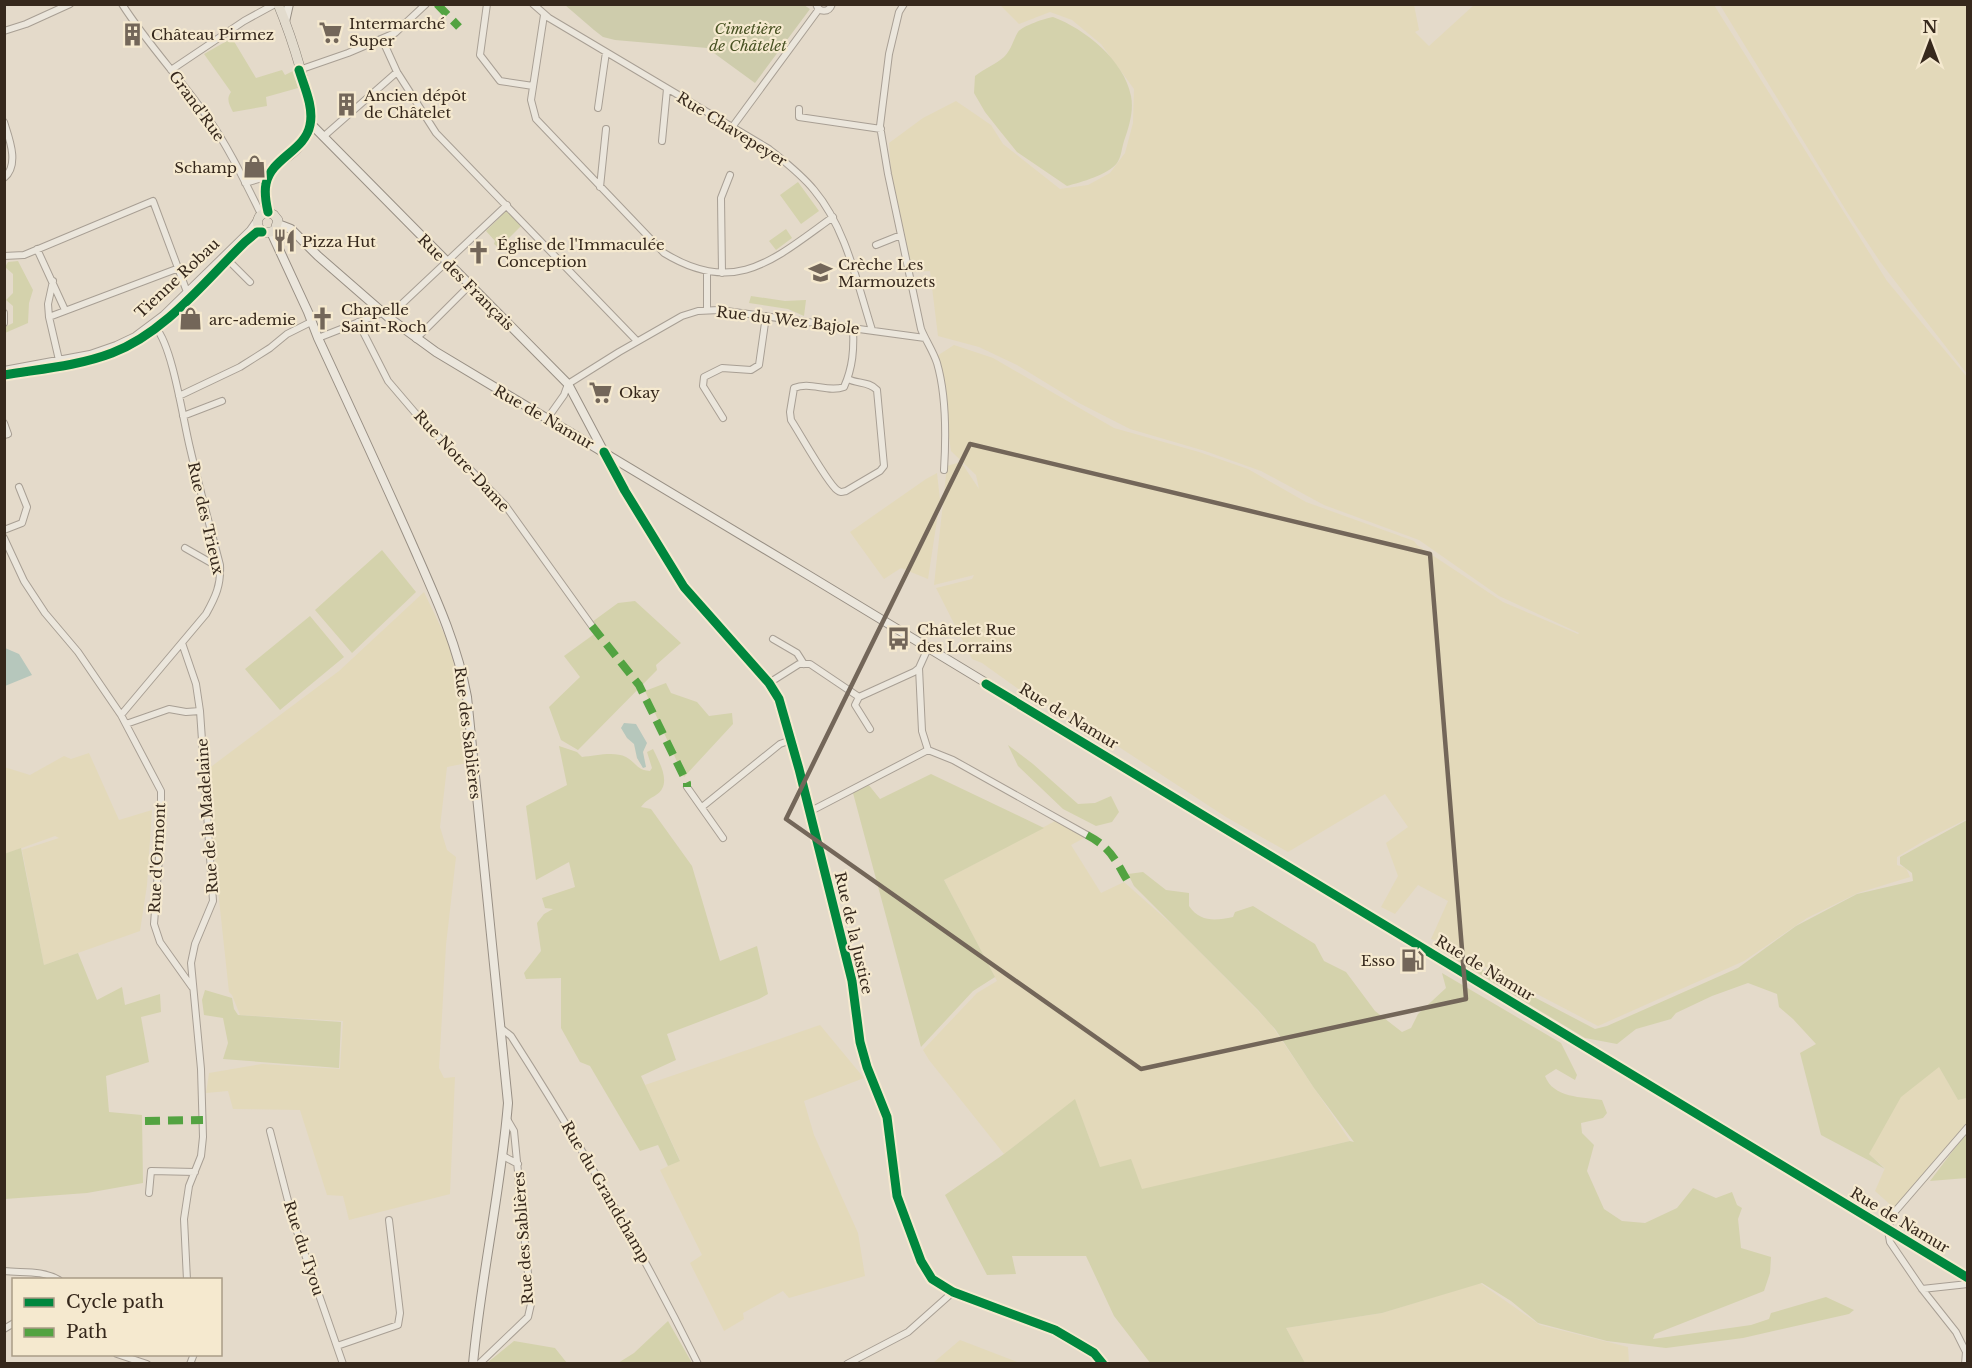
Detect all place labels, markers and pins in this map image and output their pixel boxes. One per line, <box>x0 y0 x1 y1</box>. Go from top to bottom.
place label: Intermarché Super <box>349 14 445 50</box>
supermarket icon: Intermarché Super <box>318 19 344 45</box>
building icon: Château Pirmez <box>120 21 146 47</box>
place label: Château Pirmez <box>151 25 274 44</box>
place label: Ancien dépôt de Châtelet <box>363 86 467 122</box>
building icon: Ancien dépôt de Châtelet <box>333 91 359 117</box>
shop icon: Schamp <box>242 154 268 180</box>
place label: Schamp <box>174 158 237 177</box>
restaurant icon: Pizza Hut <box>271 228 297 254</box>
place label: Pizza Hut <box>302 232 376 251</box>
place label: Église de l'Immaculée Conception <box>497 235 665 271</box>
church icon: Église de l'Immaculée Conception <box>466 240 492 266</box>
place label: Crèche Les Marmouzets <box>838 255 935 291</box>
school or university icon: Crèche Les Marmouzets <box>807 260 833 286</box>
place label: Chapelle Saint-Roch <box>341 300 427 336</box>
church icon: Chapelle Saint-Roch <box>310 305 336 331</box>
shop icon: arc-ademie <box>178 306 204 332</box>
place label: arc-ademie <box>209 310 296 329</box>
supermarket icon: Okay <box>588 379 614 405</box>
place label: Okay <box>619 383 660 402</box>
place label: Châtelet Rue des Lorrains <box>917 620 1016 656</box>
bus stop icon: Châtelet Rue des Lorrains <box>886 625 912 651</box>
fuel station icon: Esso <box>1400 947 1426 973</box>
place label: Esso <box>1361 951 1395 970</box>

